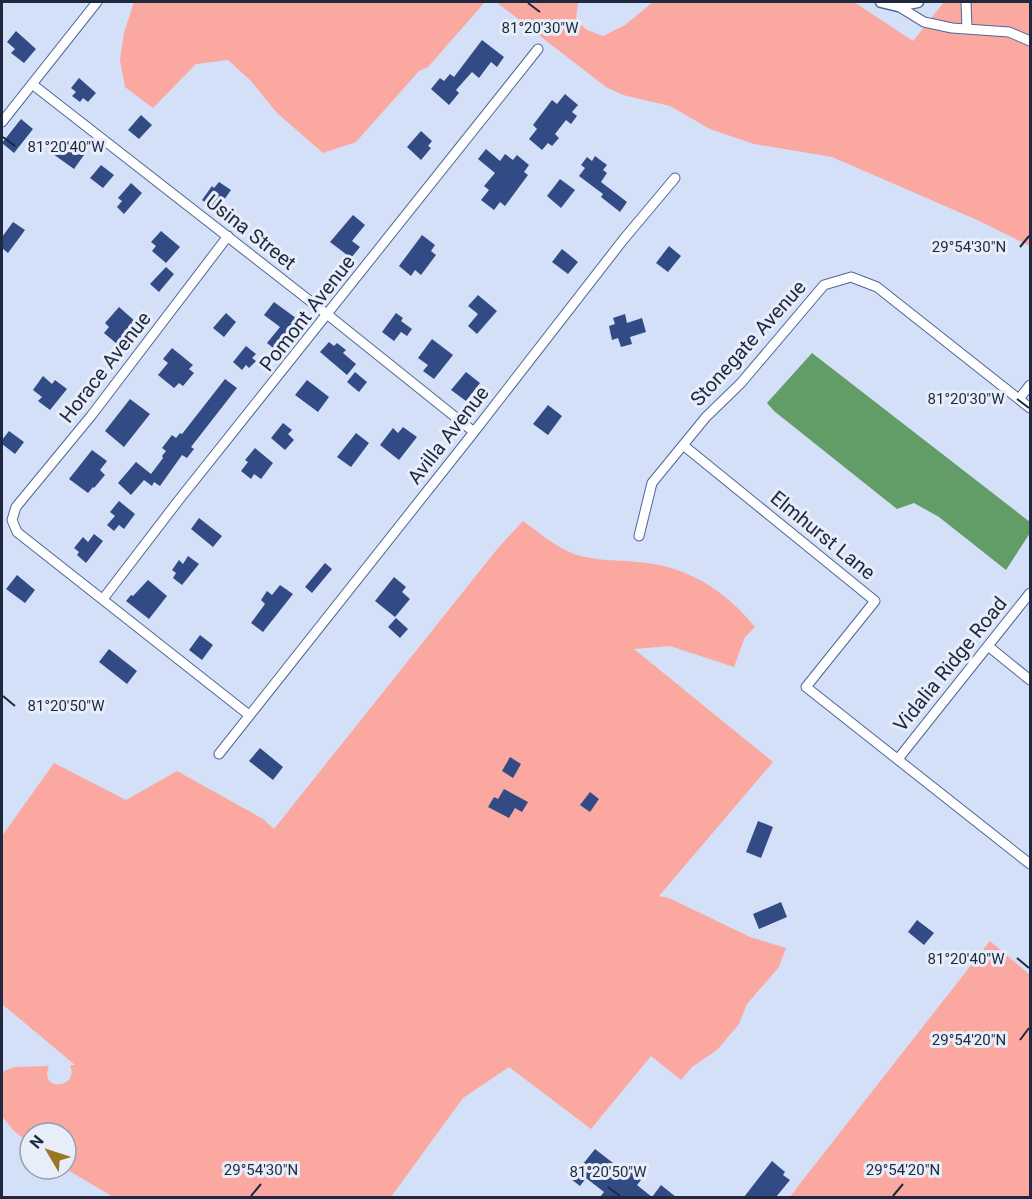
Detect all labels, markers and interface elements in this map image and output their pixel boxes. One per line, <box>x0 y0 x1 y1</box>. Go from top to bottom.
text: 81°20'30"W <box>502 19 578 37</box>
text: 81°20'40"W <box>28 138 104 156</box>
street label: Usina Street <box>201 189 301 275</box>
text: 29°54'30"N <box>932 238 1006 256</box>
street label: Pomont Avenue <box>254 250 360 376</box>
street label: Stonegate Avenue <box>685 275 811 411</box>
street label: Horace Avenue <box>54 307 156 427</box>
street label: Avilla Avenue <box>402 381 494 489</box>
text: 81°20'30"W <box>928 390 1004 408</box>
street label: Elmhurst Lane <box>766 485 880 585</box>
street label: Vidalia Ridge Road <box>888 592 1012 736</box>
text: 81°20'50"W <box>28 697 104 715</box>
text: 81°20'40"W <box>928 950 1004 968</box>
text: 29°54'20"N <box>932 1031 1006 1049</box>
north arrow <box>18 1121 78 1181</box>
text: N <box>26 1132 48 1152</box>
text: 29°54'30"N <box>224 1161 298 1179</box>
text: 29°54'20"N <box>866 1161 940 1179</box>
text: 81°20'50"W <box>570 1163 646 1181</box>

